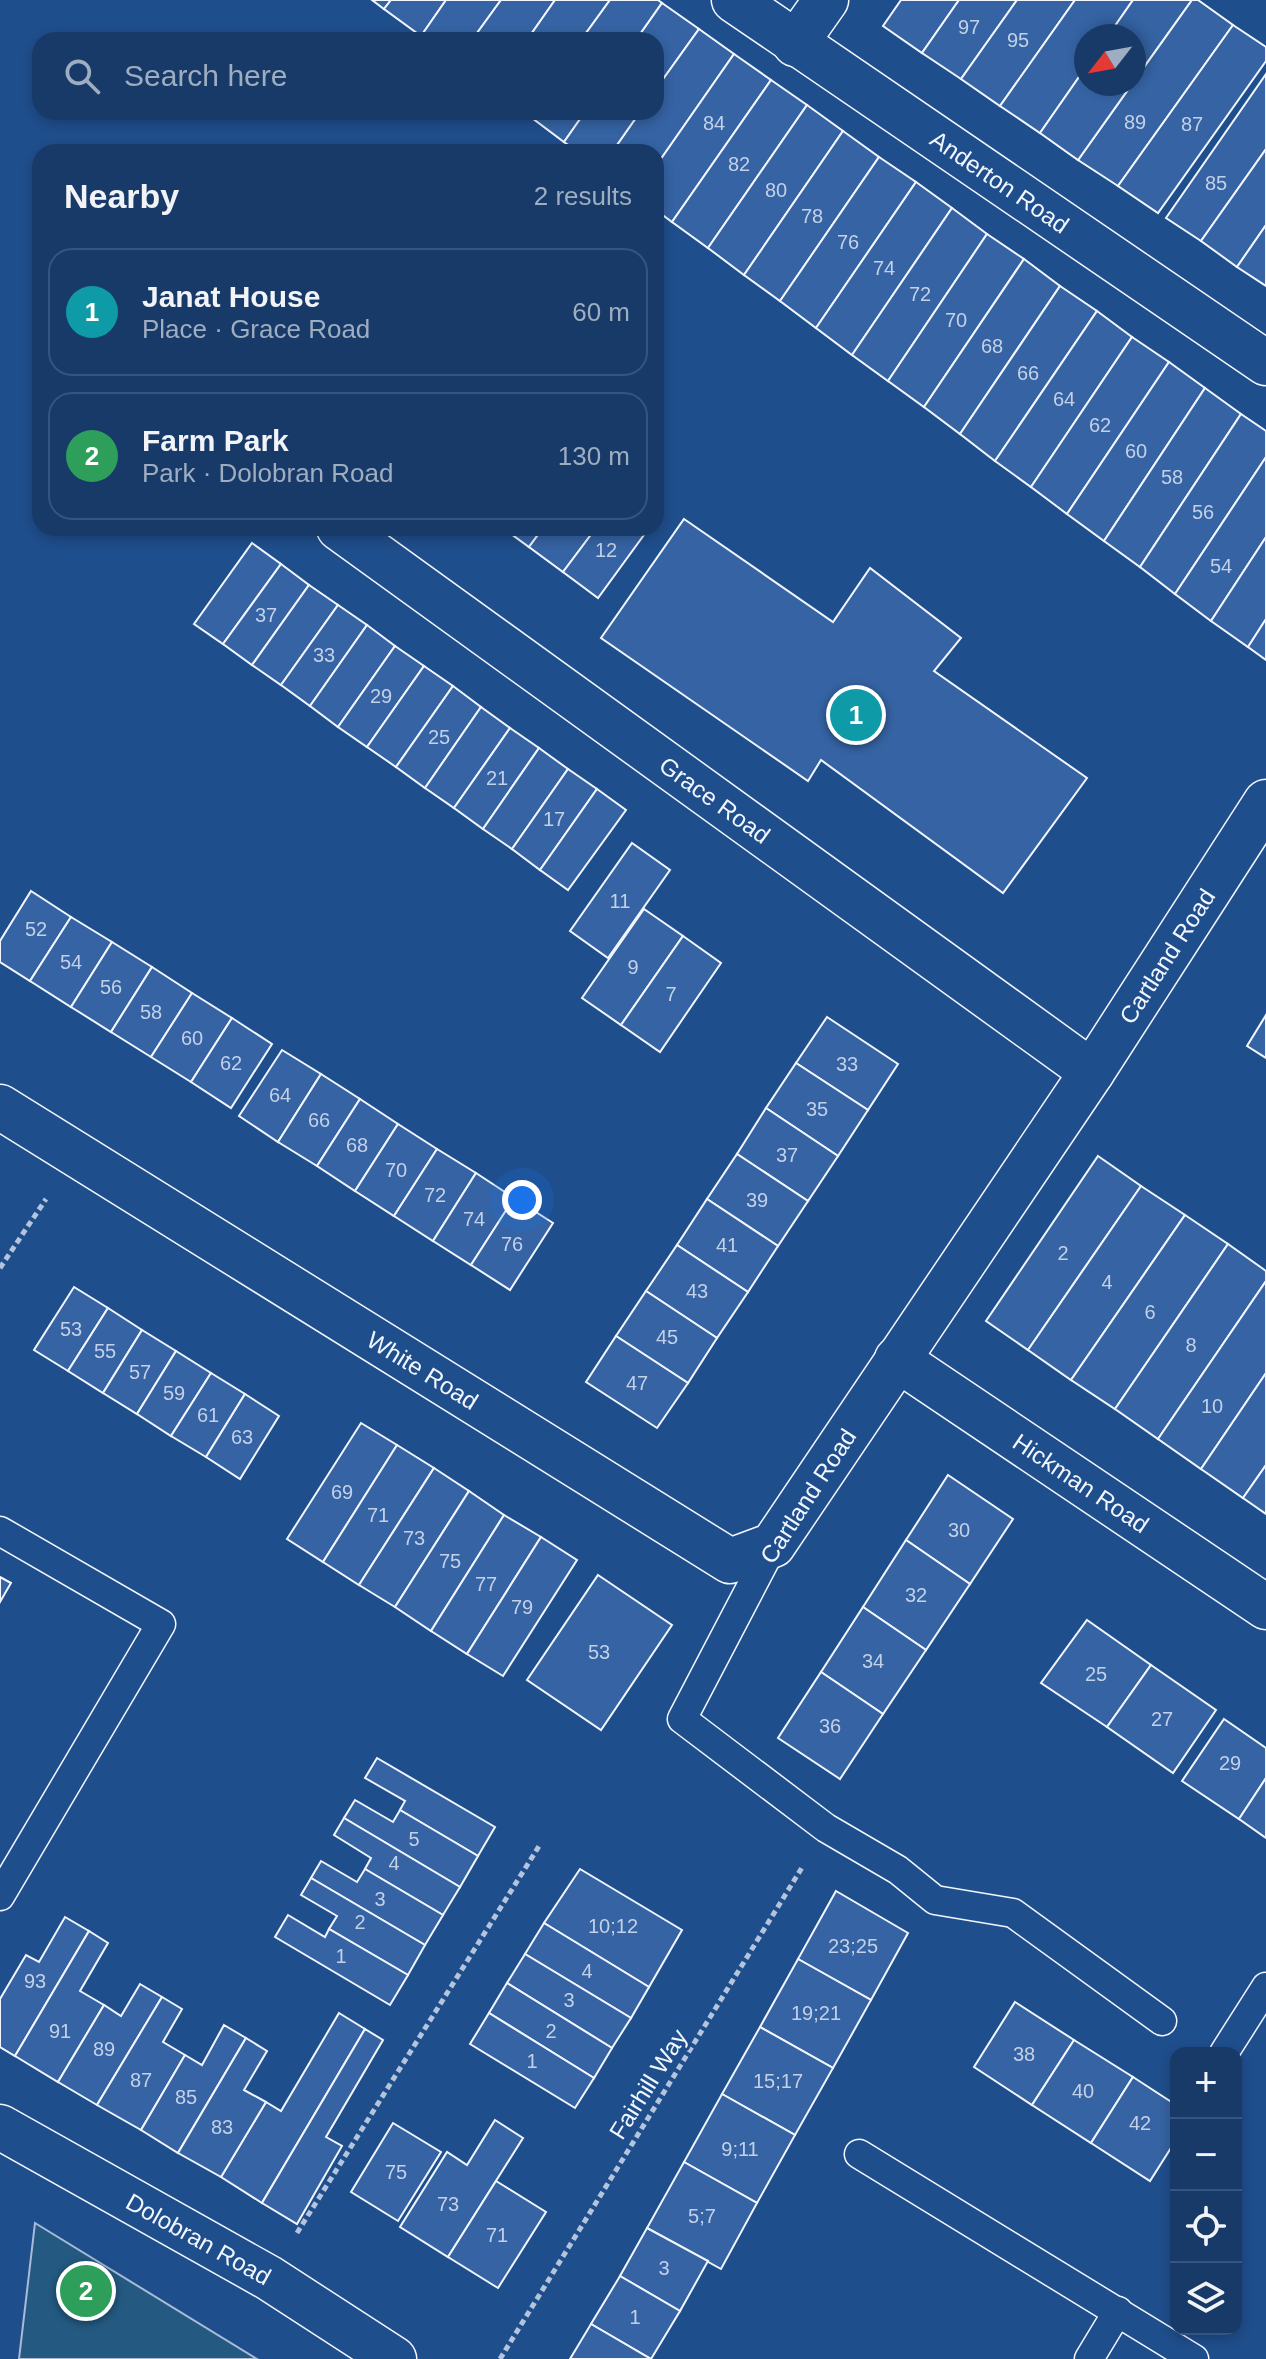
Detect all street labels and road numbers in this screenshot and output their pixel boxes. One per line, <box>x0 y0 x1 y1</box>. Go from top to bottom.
street label: Anderton Road <box>926 125 1074 238</box>
street label: Grace Road <box>655 751 776 849</box>
street label: Cartland Road <box>1113 884 1220 1028</box>
street label: White Road <box>362 1325 483 1415</box>
street label: Cartland Road <box>755 1424 861 1568</box>
street label: Hickman Road <box>1008 1428 1154 1538</box>
street label: Fairhill Way <box>604 2024 692 2144</box>
street label: Dolobran Road <box>122 2187 276 2290</box>

